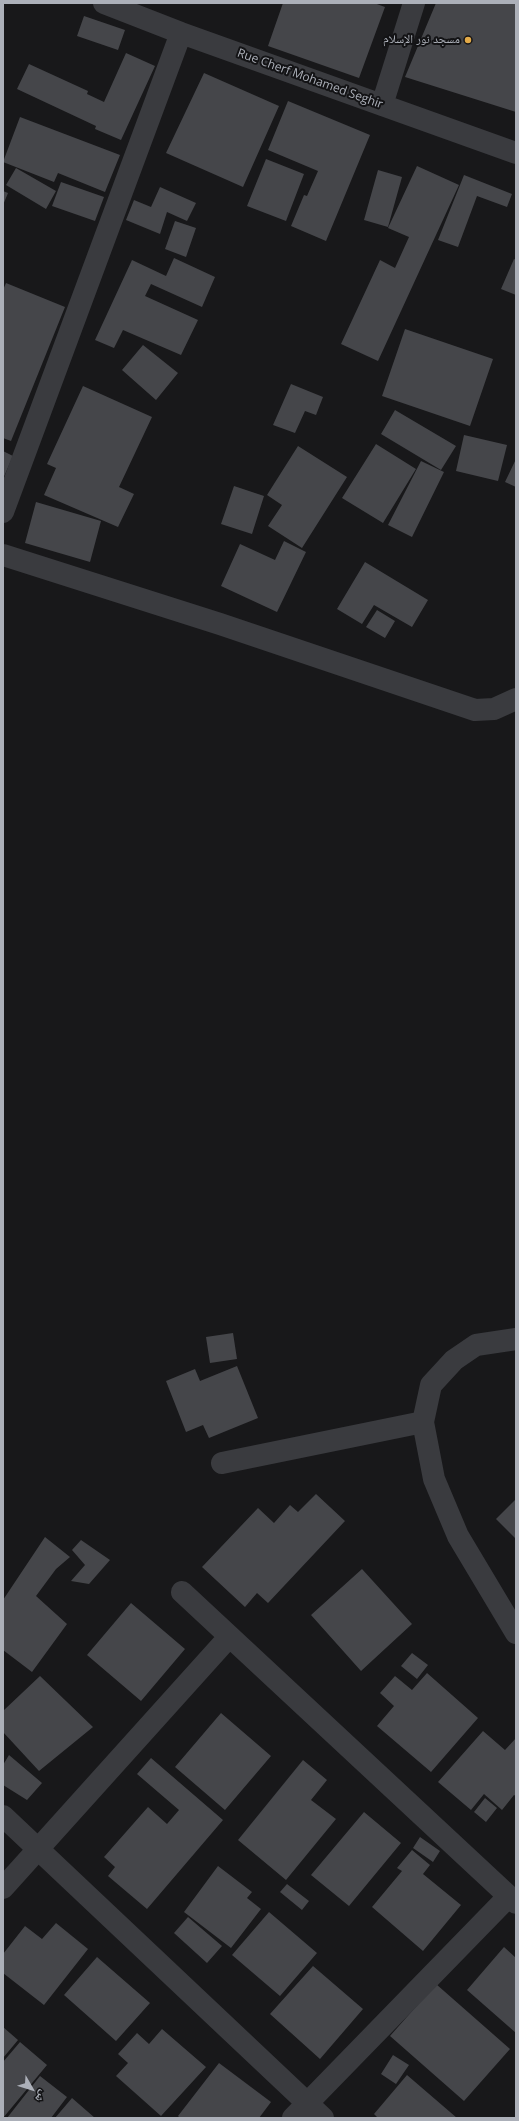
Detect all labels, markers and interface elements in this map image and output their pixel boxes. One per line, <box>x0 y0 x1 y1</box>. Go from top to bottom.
place label: مسجد نور الإسلام <box>383 33 460 47</box>
marker: مسجد نور الإسلام <box>463 35 473 45</box>
street label: Rue Cherf Mohamed Seghir <box>235 46 385 112</box>
north arrow <box>12 2069 52 2109</box>
text: ش <box>32 2088 51 2106</box>

